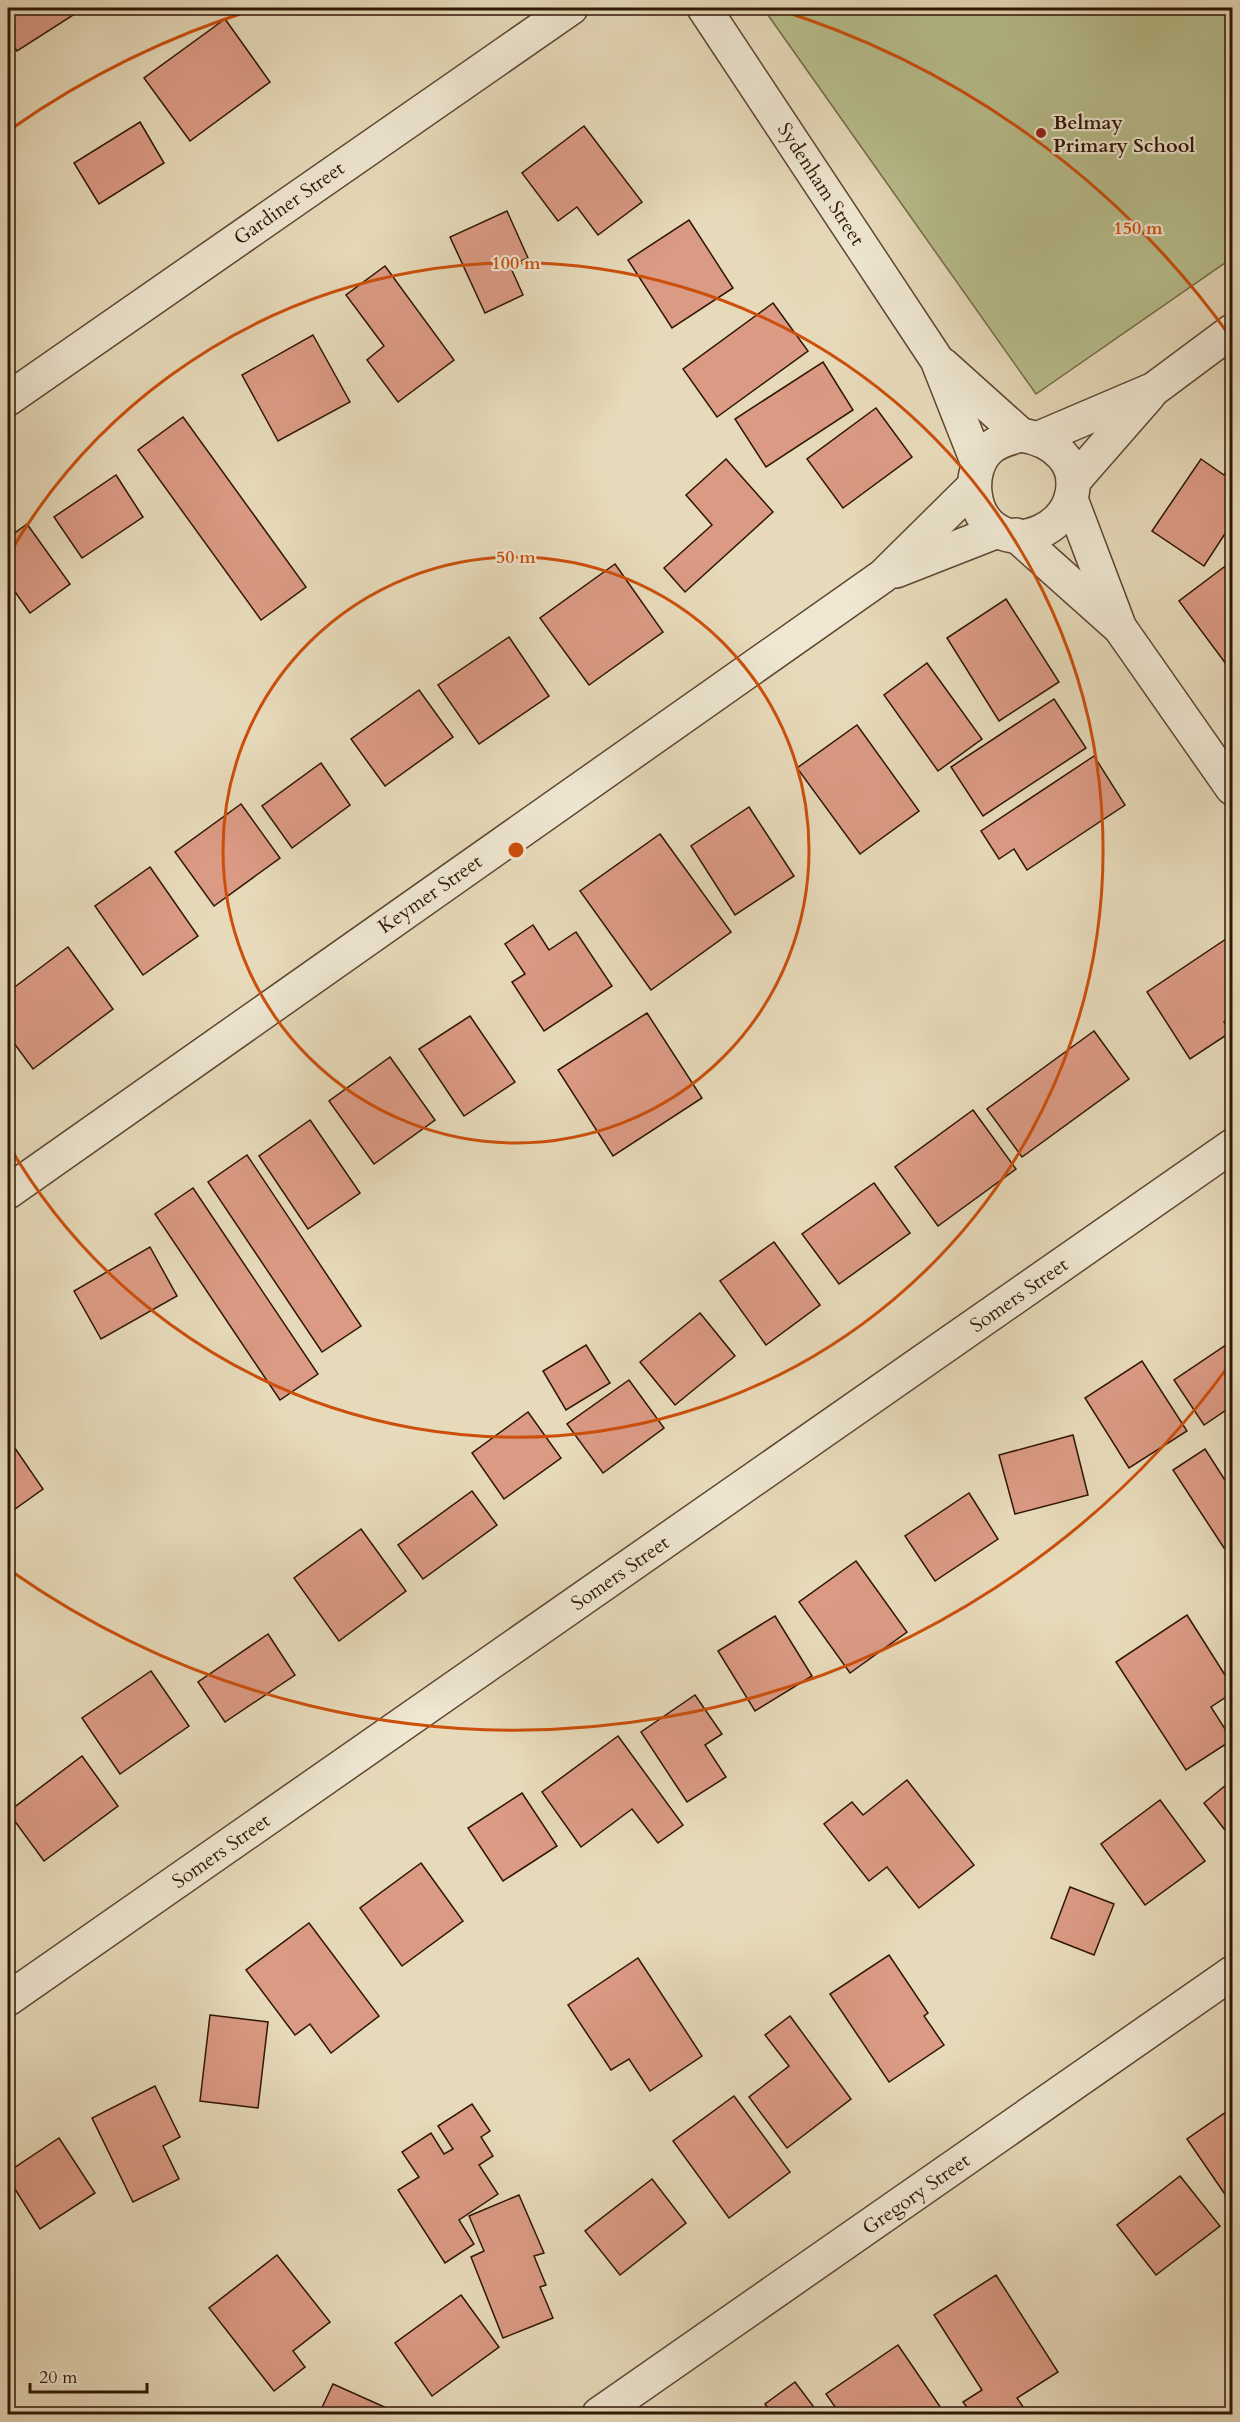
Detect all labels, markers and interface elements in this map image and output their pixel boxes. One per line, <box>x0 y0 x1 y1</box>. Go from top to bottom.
place label: Belmay Primary School <box>1053 109 1195 159</box>
street label: Sydenham Street <box>771 117 871 251</box>
marker: Belmay Primary School <box>1034 126 1048 140</box>
street label: Gardiner Street <box>228 154 350 251</box>
text: 150 m <box>1113 216 1163 241</box>
text: 100 m <box>491 251 541 276</box>
text: 50 m <box>496 545 536 570</box>
centre of rings <box>506 840 526 860</box>
street label: Keymer Street <box>373 848 488 940</box>
street label: Somers Street <box>964 1251 1074 1339</box>
street label: Somers Street <box>565 1529 675 1617</box>
street label: Somers Street <box>166 1807 276 1895</box>
street label: Gregory Street <box>857 2147 976 2241</box>
scale bar <box>30 2356 147 2394</box>
text: 20 m <box>39 2365 78 2390</box>

